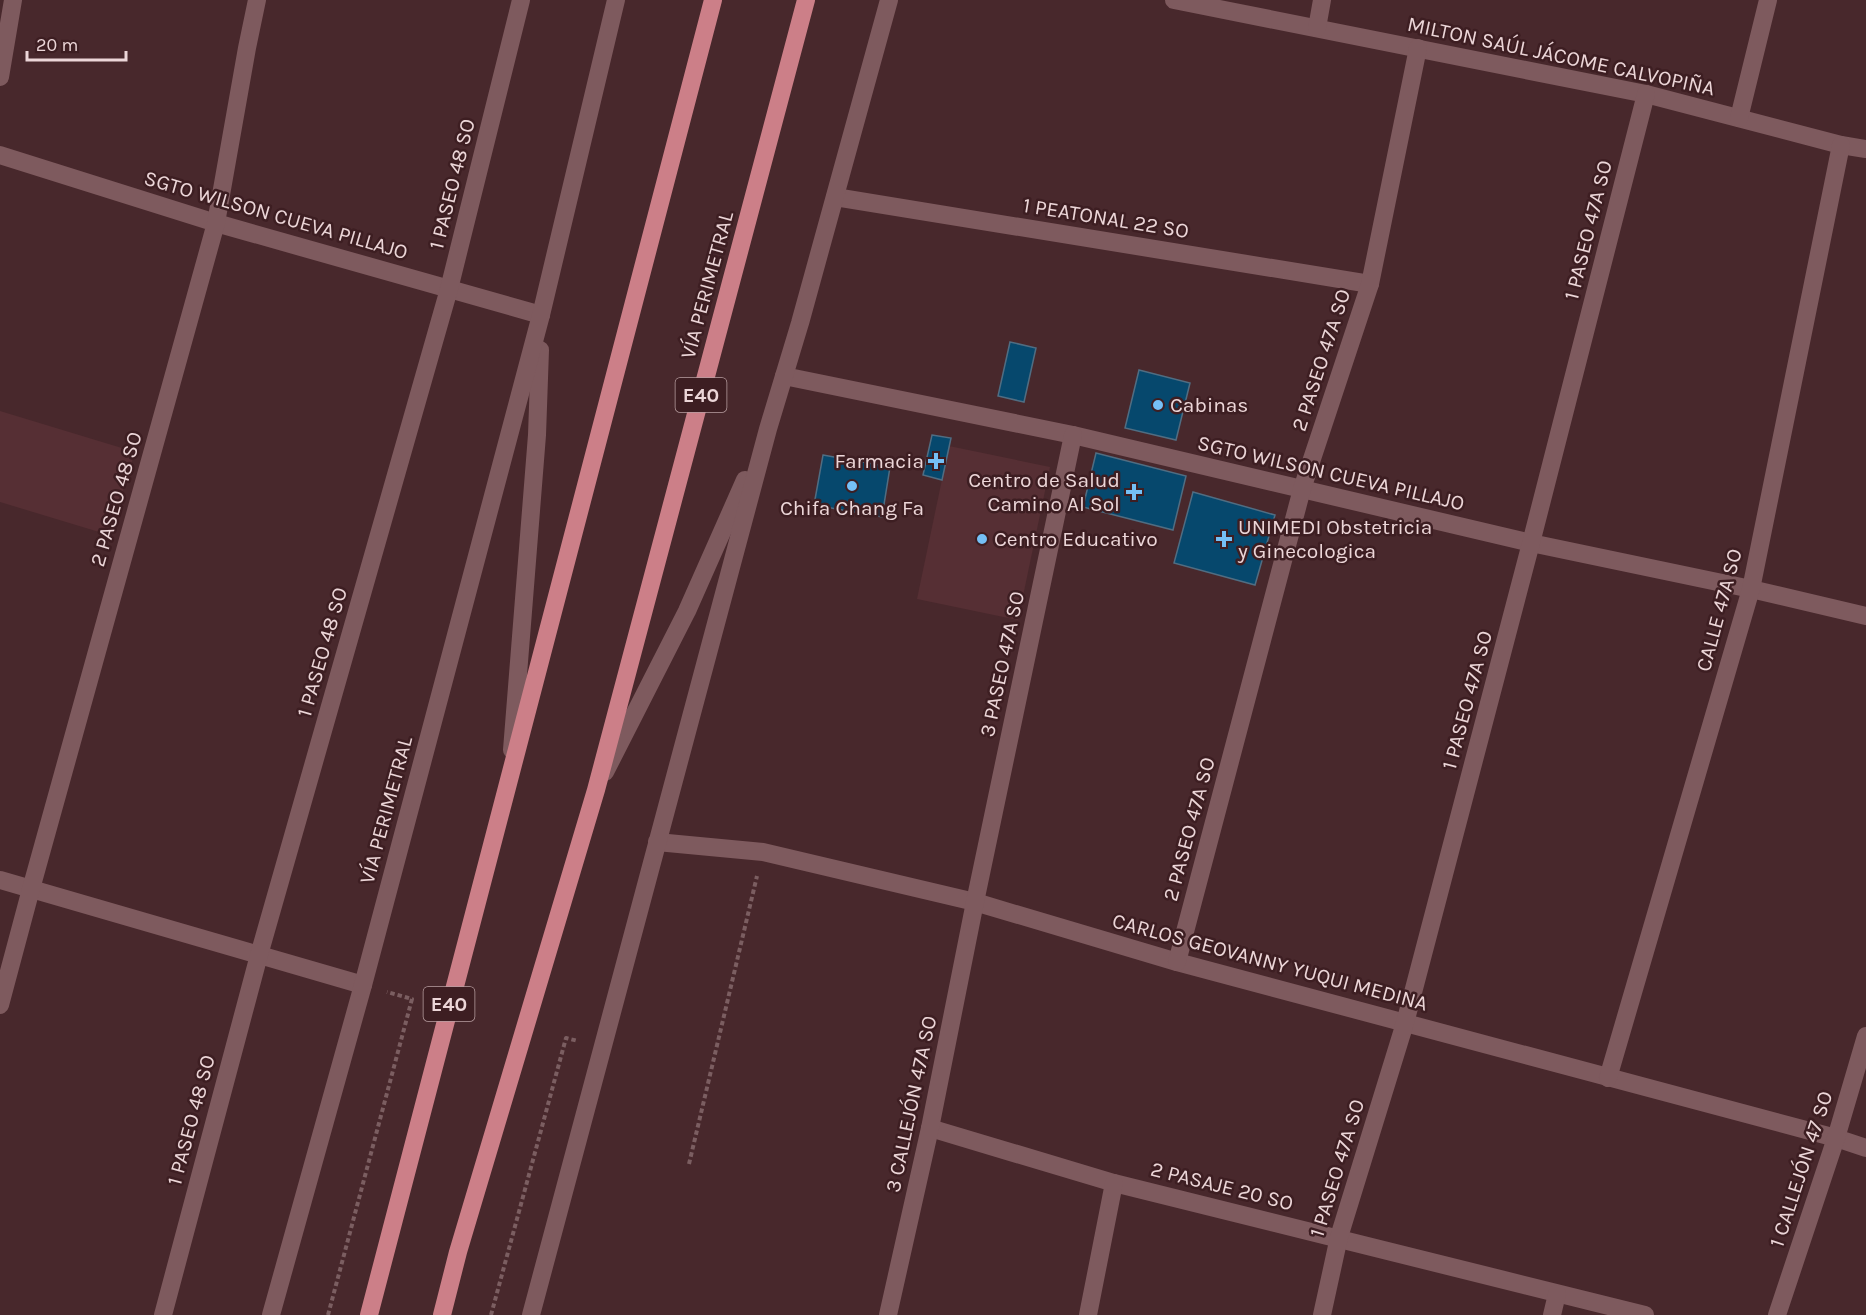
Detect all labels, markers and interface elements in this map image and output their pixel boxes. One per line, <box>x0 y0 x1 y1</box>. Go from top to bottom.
street label: MILTON SAÚL JÁCOME CALVOPIÑA <box>1405 12 1717 100</box>
scale bar <box>27 24 126 62</box>
text: 20 m <box>36 34 78 56</box>
street label: 1 PASEO 48 SO <box>424 116 480 252</box>
street label: 1 PASEO 47A SO <box>1559 158 1617 302</box>
street label: SGTO WILSON CUEVA PILLAJO <box>141 166 411 264</box>
street label: 1 PEATONAL 22 SO <box>1021 193 1191 243</box>
street label: VÍA PERIMETRAL <box>676 208 738 361</box>
street label: 2 PASEO 47A SO <box>1287 286 1355 434</box>
road number: E40 <box>676 378 726 412</box>
place label: Cabinas <box>1170 393 1248 417</box>
marker: Cabinas <box>1151 398 1165 412</box>
street label: 2 PASEO 48 SO <box>85 429 147 569</box>
street label: SGTO WILSON CUEVA PILLAJO <box>1195 431 1467 515</box>
place label: Farmacia <box>834 449 924 473</box>
marker: Farmacia <box>929 454 943 468</box>
place label: Centro de Salud Camino Al Sol <box>968 468 1120 516</box>
marker: Chifa Chang Fa <box>845 479 859 493</box>
marker: Centro de Salud Camino Al Sol <box>1125 483 1143 501</box>
place label: Chifa Chang Fa <box>780 496 924 520</box>
place label: UNIMEDI Obstetricia y Ginecologica <box>1237 515 1432 563</box>
place label: Centro Educativo <box>994 527 1158 551</box>
marker: UNIMEDI Obstetricia y Ginecologica <box>1215 530 1233 548</box>
marker: Centro Educativo <box>975 532 989 546</box>
street label: CALLE 47A SO <box>1691 546 1747 674</box>
street label: 1 PASEO 48 SO <box>292 584 352 720</box>
street label: 3 PASEO 47A SO <box>975 589 1029 739</box>
street label: 1 PASEO 47A SO <box>1437 628 1497 772</box>
street label: VÍA PERIMETRAL <box>355 733 417 886</box>
street label: 2 PASEO 47A SO <box>1158 754 1220 904</box>
street label: CARLOS GEOVANNY YUQUI MEDINA <box>1110 908 1430 1016</box>
road number: E40 <box>424 987 474 1021</box>
street label: 3 CALLEJÓN 47A SO <box>881 1013 941 1195</box>
street label: 1 PASEO 48 SO <box>162 1052 220 1188</box>
street label: 1 CALLEJÓN 47 SO <box>1764 1088 1838 1250</box>
street label: 1 PASEO 47A SO <box>1305 1096 1369 1240</box>
street label: 2 PASAJE 20 SO <box>1148 1157 1296 1215</box>

